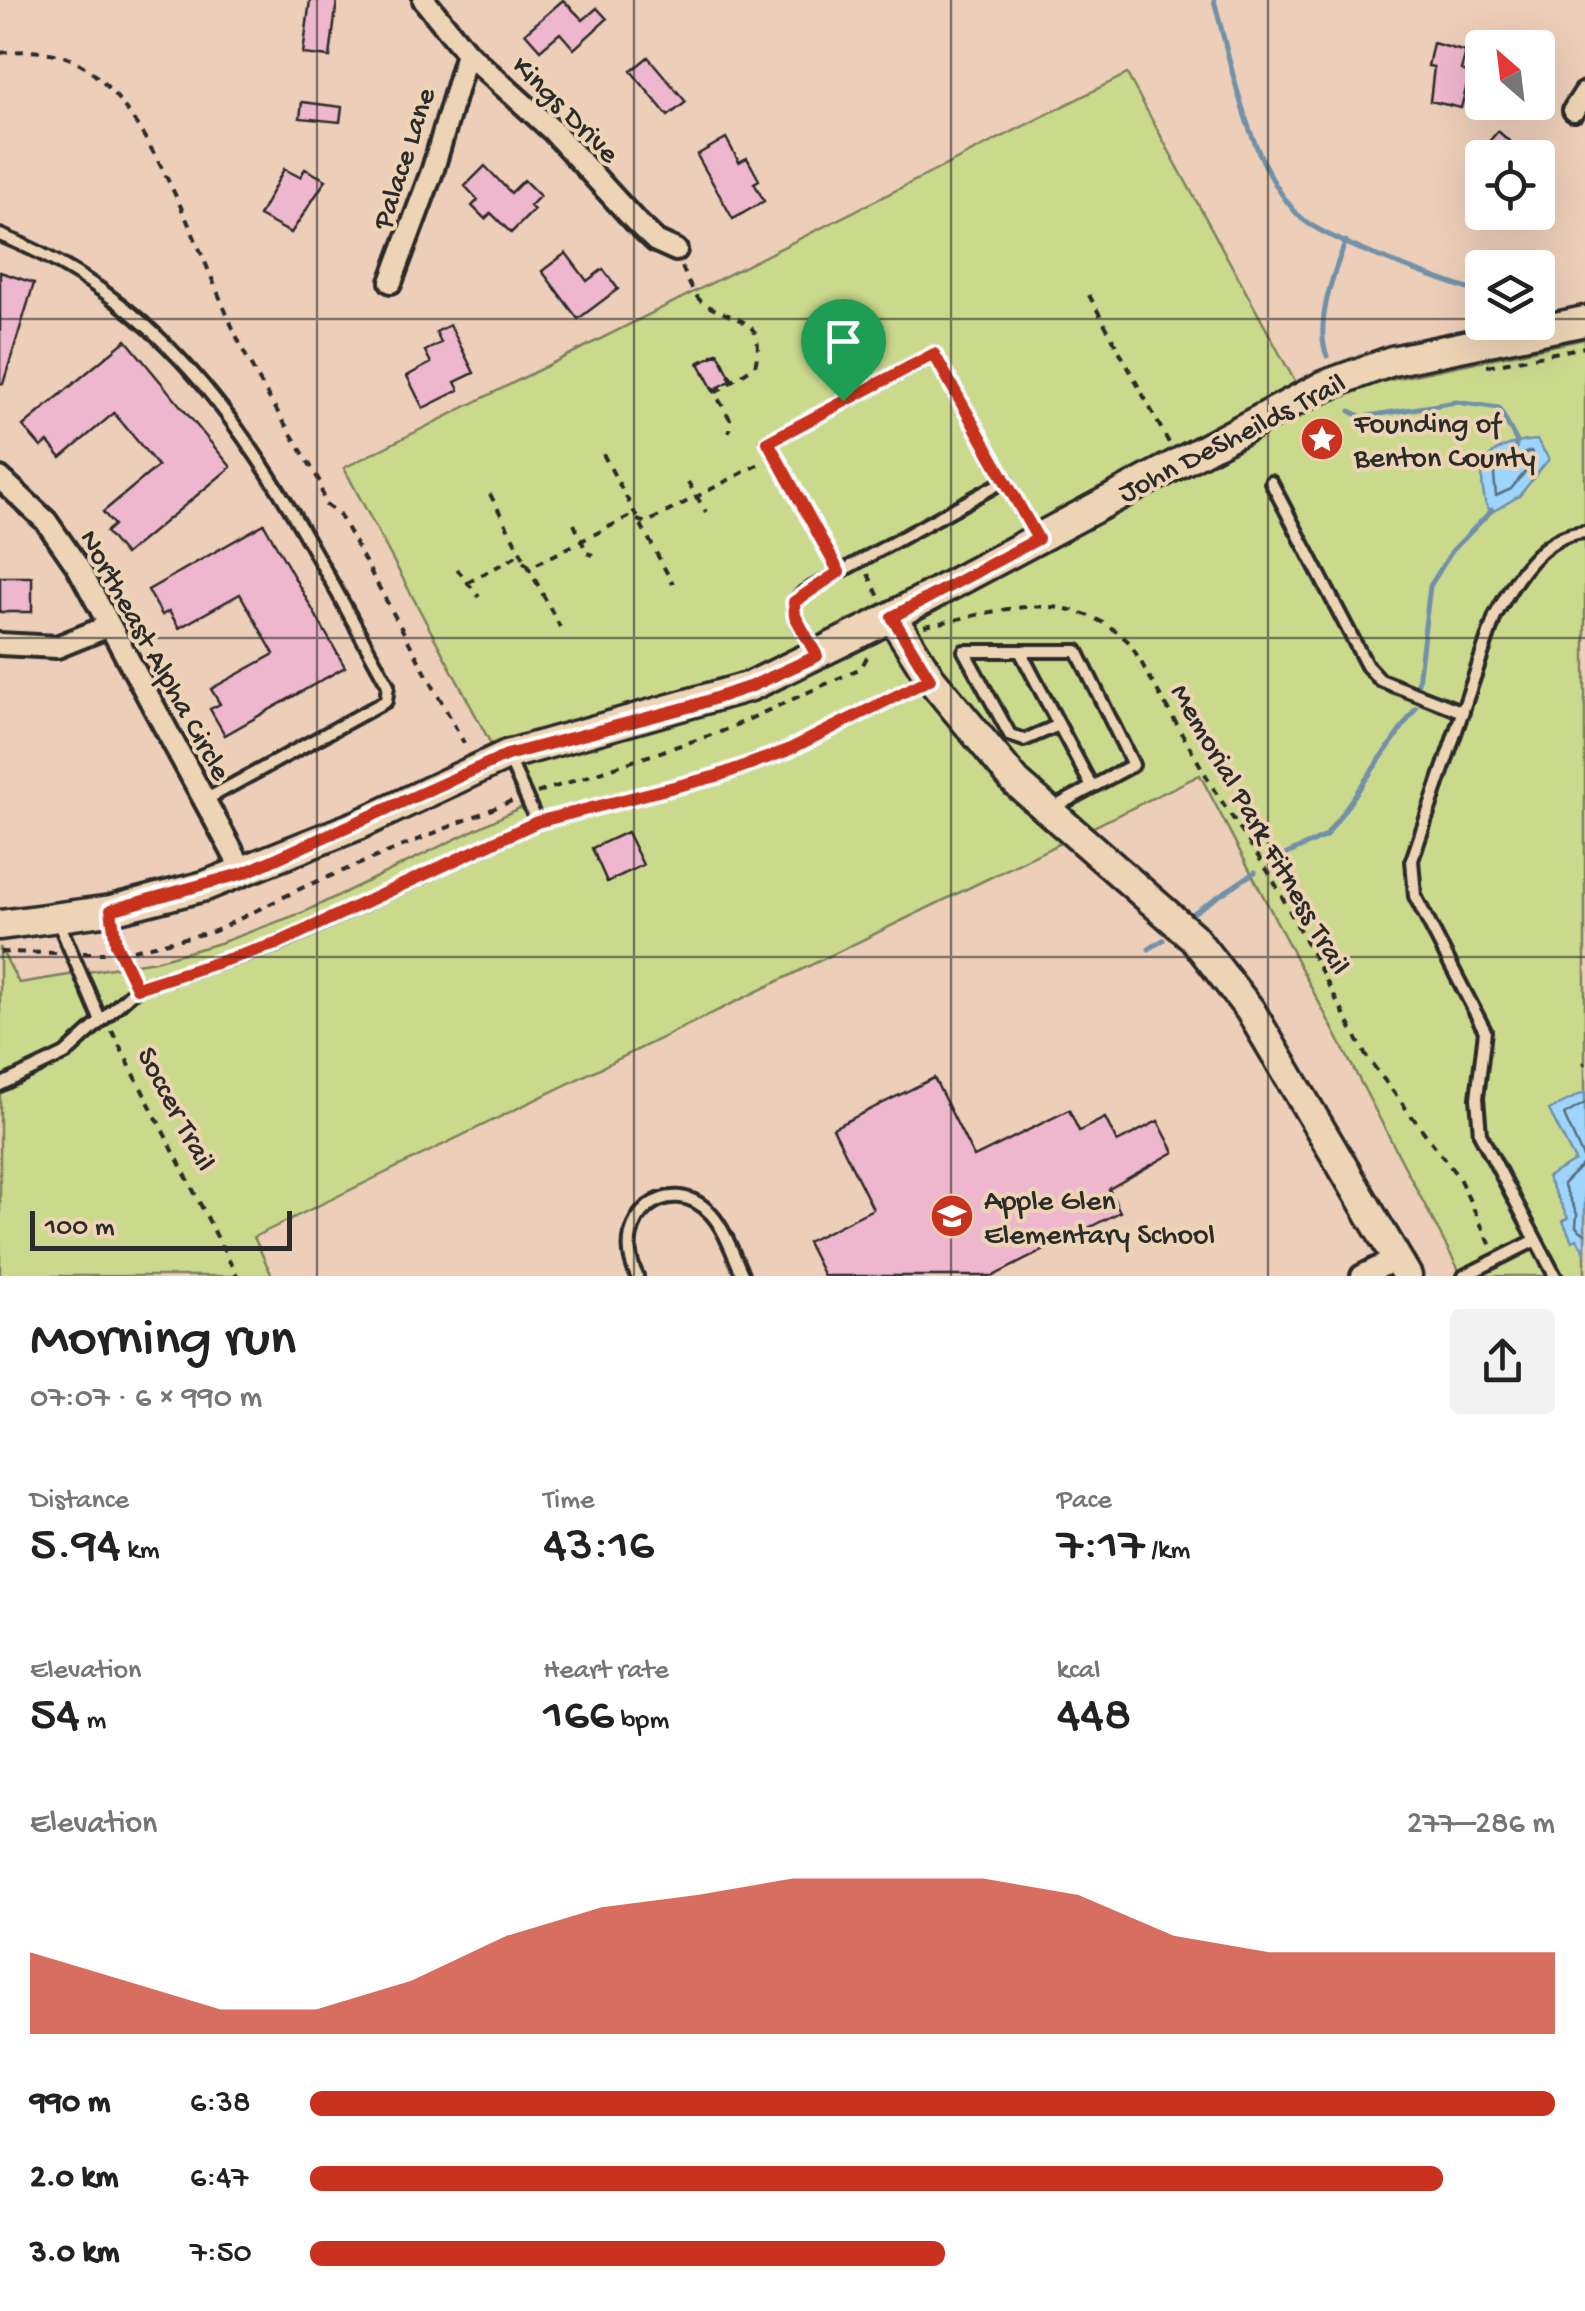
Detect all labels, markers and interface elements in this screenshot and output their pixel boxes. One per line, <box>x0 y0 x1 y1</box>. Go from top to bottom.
north arrow <box>1465 30 1555 120</box>
map controls <box>1465 30 1555 340</box>
street label: Kings Drive <box>503 50 625 173</box>
street label: Palace Lane <box>367 84 446 235</box>
button: locate <box>1465 140 1555 230</box>
button: layers <box>1465 250 1555 340</box>
pin <box>801 299 886 402</box>
icon: arrive <box>816 314 871 369</box>
street label: John DeSheilds Trail <box>1114 368 1352 512</box>
place label: Founding of Benton County <box>1353 409 1536 478</box>
place icon: Founding of Benton County <box>1299 416 1345 462</box>
street label: Northeast Alpha Circle <box>70 525 237 788</box>
street label: Memorial Park Fitness Trail <box>1160 679 1356 982</box>
street label: Soccer Trail <box>127 1042 221 1178</box>
place label: Apple Glen Elementary School <box>984 1186 1215 1255</box>
school or university icon: Apple Glen Elementary School <box>929 1193 975 1239</box>
scale bar <box>30 1206 292 1250</box>
text: 100 m <box>45 1212 115 1245</box>
button: share <box>1450 1309 1555 1414</box>
text: Morning run <box>30 1310 296 1374</box>
text: 07:07 · 6 × 990 m <box>30 1380 262 1418</box>
text: Distance <box>30 1485 129 1518</box>
text: Time <box>543 1485 595 1518</box>
text: Pace <box>1057 1485 1112 1518</box>
text: 5.94 <box>30 1518 121 1577</box>
text: 43:16 <box>543 1518 654 1577</box>
text: 7:17 <box>1057 1518 1145 1577</box>
text: km <box>121 1535 160 1568</box>
text: /km <box>1145 1535 1190 1568</box>
text: Elevation <box>30 1655 141 1688</box>
text: Heart rate <box>543 1655 669 1688</box>
text: kcal <box>1057 1655 1100 1688</box>
text: 54 <box>30 1688 80 1747</box>
text: 166 <box>543 1688 614 1747</box>
text: 448 <box>1057 1688 1131 1747</box>
text: m <box>80 1705 106 1738</box>
text: bpm <box>614 1705 669 1738</box>
text: Elevation <box>30 1806 157 1844</box>
text: 277–286 m <box>1407 1806 1555 1844</box>
text: 990 m <box>30 2085 111 2123</box>
text: 6:38 <box>190 2085 250 2123</box>
text: 2.0 km <box>30 2160 118 2198</box>
text: 6:47 <box>190 2160 248 2198</box>
text: 3.0 km <box>30 2235 119 2273</box>
text: 7:50 <box>190 2235 252 2273</box>

